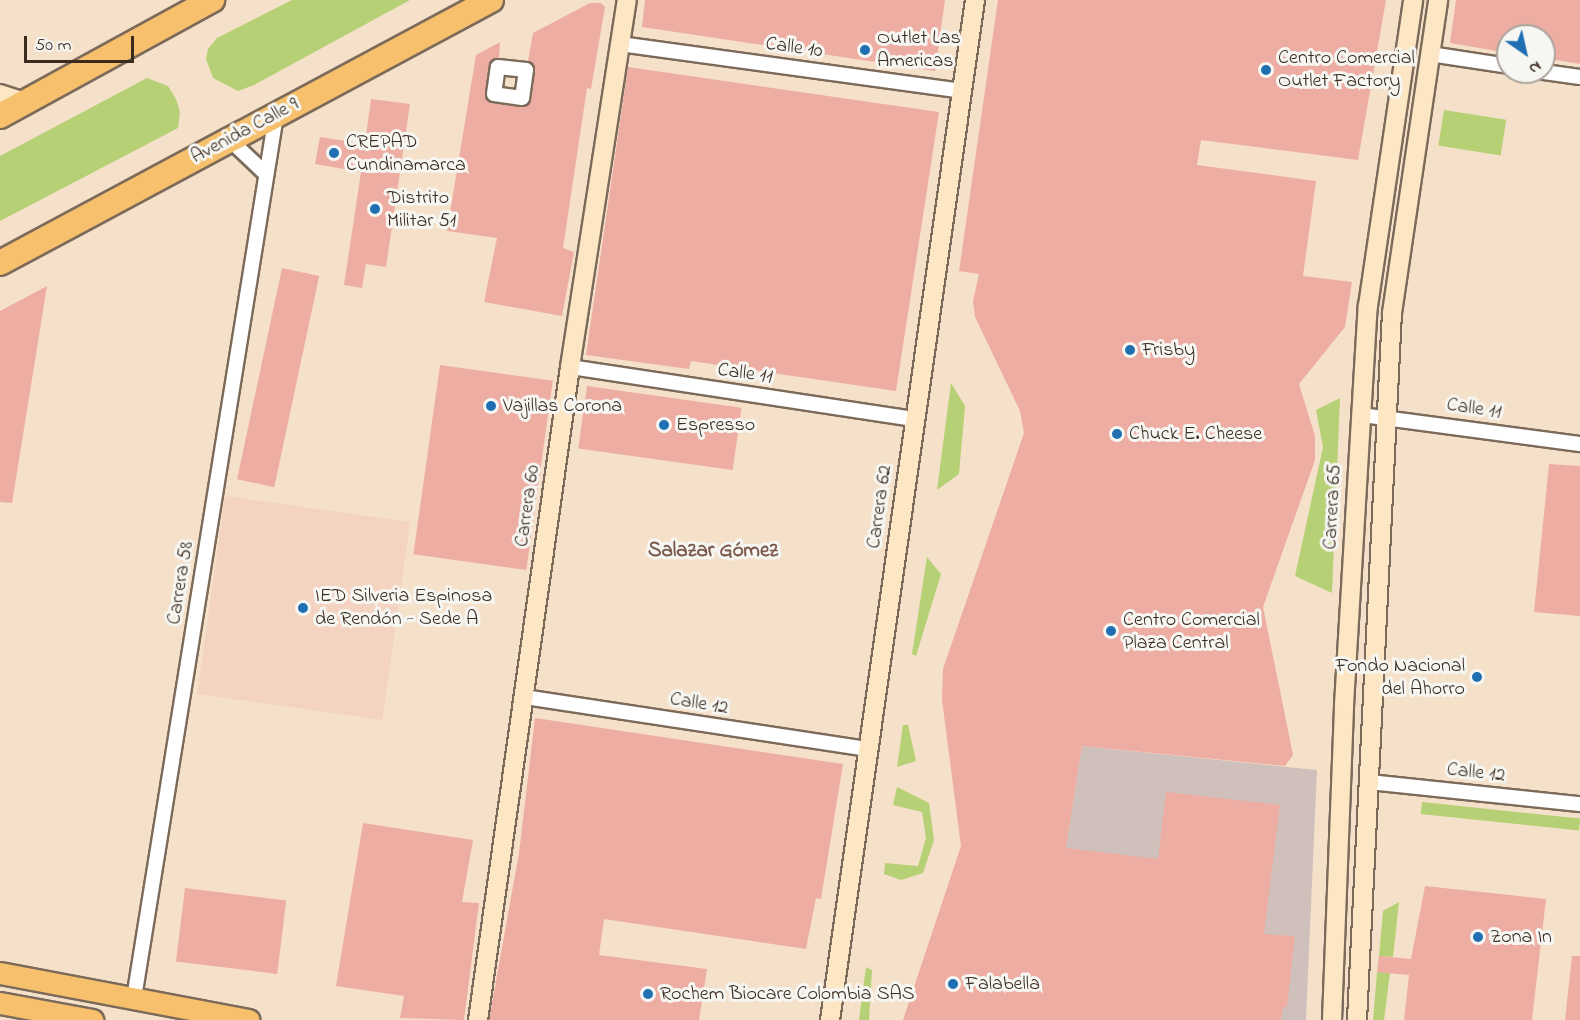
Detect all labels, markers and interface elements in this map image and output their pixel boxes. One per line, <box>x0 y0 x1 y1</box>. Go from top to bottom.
scale bar <box>27 24 136 62</box>
north arrow <box>1496 24 1556 84</box>
place label: Outlet Las Americas <box>877 27 961 74</box>
street label: Calle 10 <box>764 32 824 64</box>
text: 50 m <box>35 33 72 59</box>
marker: Outlet Las Americas <box>858 43 872 57</box>
place label: Centro Comercial Outlet Factory <box>1278 46 1415 93</box>
text: N <box>1524 54 1546 80</box>
marker: Centro Comercial Outlet Factory <box>1259 63 1273 77</box>
street label: Avenida Calle 9 <box>187 93 303 169</box>
place label: CREPAD Cundinamarca <box>346 130 466 177</box>
marker: CREPAD Cundinamarca <box>327 146 341 160</box>
place label: Distrito Militar 51 <box>387 186 456 233</box>
marker: Distrito Militar 51 <box>368 202 382 216</box>
place label: Frisby <box>1142 338 1195 362</box>
marker: Frisby <box>1123 343 1137 357</box>
street label: Calle 11 <box>716 358 774 390</box>
street label: Calle 11 <box>1445 393 1503 425</box>
place label: Vajillas Corona <box>503 394 622 418</box>
marker: Vajillas Corona <box>484 399 498 413</box>
place label: Espresso <box>676 413 755 437</box>
marker: Espresso <box>657 418 671 432</box>
place label: Chuck E. Cheese <box>1129 422 1262 446</box>
marker: Chuck E. Cheese <box>1110 427 1124 441</box>
street label: Carrera 60 <box>510 463 546 549</box>
street label: Carrera 62 <box>862 464 898 550</box>
street label: Carrera 65 <box>1319 464 1347 550</box>
district label: Salazar Gómez <box>648 538 778 564</box>
street label: Carrera 58 <box>163 540 199 626</box>
place label: IED Silveria Espinosa de Rendón - Sede A <box>315 584 492 631</box>
marker: IED Silveria Espinosa de Rendón - Sede A <box>296 601 310 615</box>
place label: Centro Comercial Plaza Central <box>1123 608 1260 655</box>
marker: Centro Comercial Plaza Central <box>1104 624 1118 638</box>
place label: Fondo Nacional del Ahorro <box>1336 654 1465 701</box>
marker: Fondo Nacional del Ahorro <box>1470 670 1484 684</box>
street label: Calle 12 <box>668 688 730 720</box>
street label: Calle 12 <box>1446 758 1506 788</box>
place label: Zona In <box>1490 925 1552 949</box>
marker: Zona In <box>1471 930 1485 944</box>
place label: Falabella <box>965 972 1040 996</box>
marker: Falabella <box>946 977 960 991</box>
place label: Rochem Biocare Colombia SAS <box>660 982 915 1006</box>
marker: Rochem Biocare Colombia SAS <box>641 987 655 1001</box>

